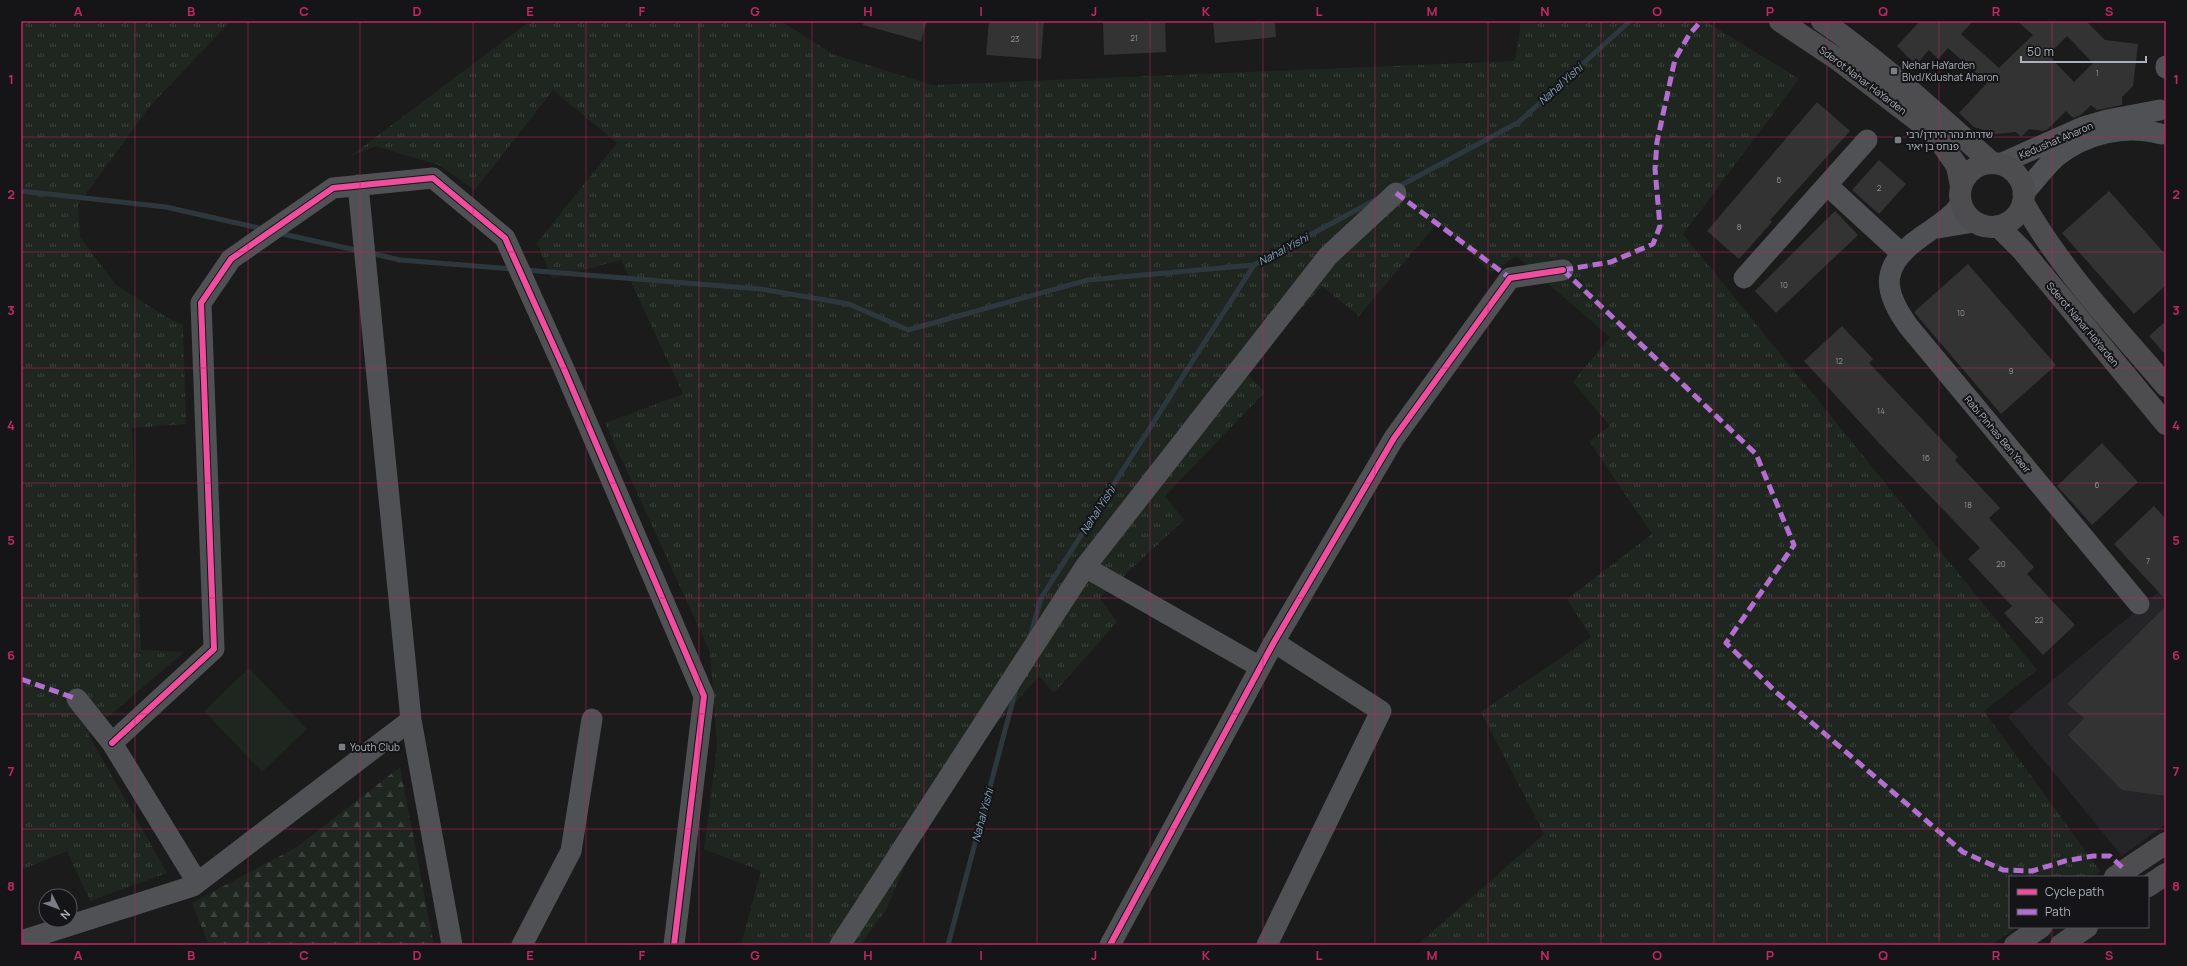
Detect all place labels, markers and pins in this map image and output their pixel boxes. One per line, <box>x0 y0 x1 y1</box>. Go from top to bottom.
place label: Nehar HaYarden Blvd/Kdushat Aharon <box>1902 58 1999 84</box>
marker: Nehar HaYarden Blvd/Kdushat Aharon <box>1889 66 1899 76</box>
place label: שדרות נהר הירדן/רבי פנחס בן יאיר <box>1906 127 1993 153</box>
marker: שדרות נהר הירדן/רבי פנחס בן יאיר <box>1893 135 1903 145</box>
place label: Youth Club <box>350 740 400 754</box>
marker: Youth Club <box>337 742 347 752</box>

